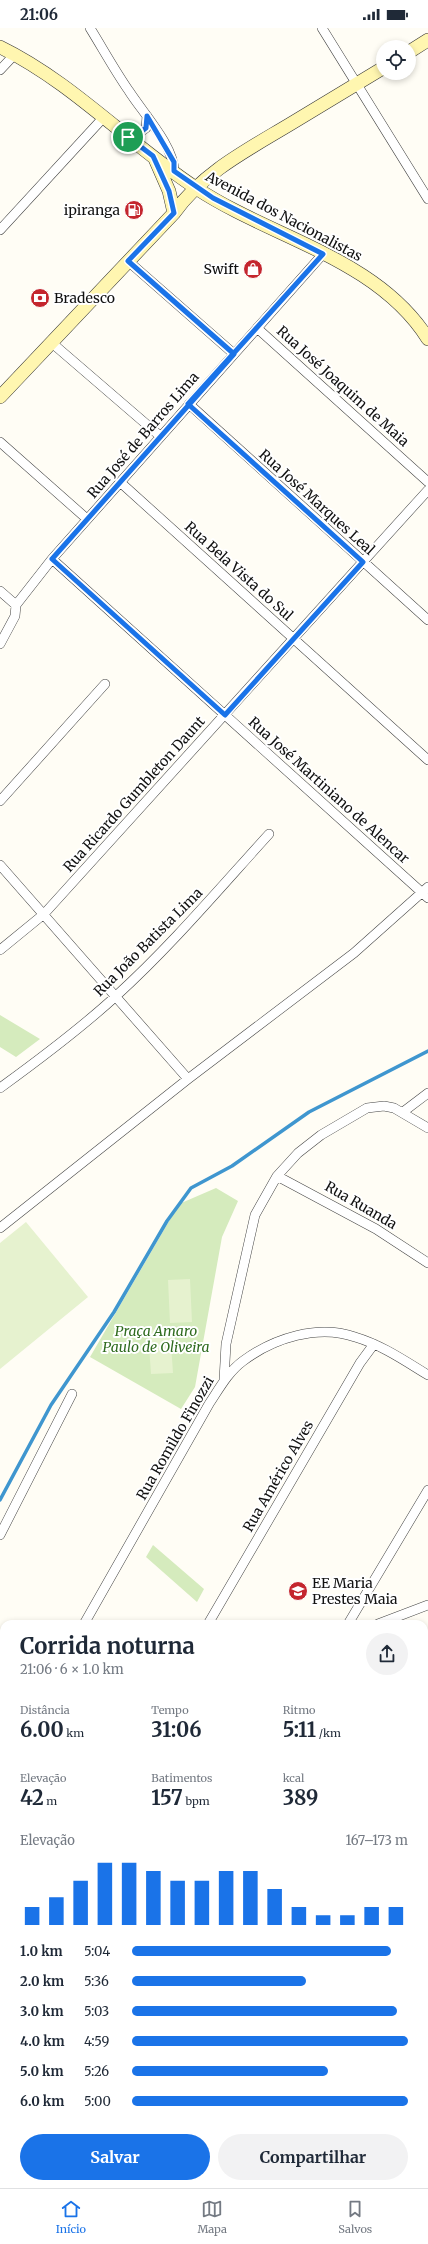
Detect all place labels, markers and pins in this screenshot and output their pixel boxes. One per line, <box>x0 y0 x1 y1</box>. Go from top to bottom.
pin <box>111 120 145 154</box>
fuel station icon: ipiranga <box>123 199 145 221</box>
place label: ipiranga <box>64 201 120 219</box>
shop icon: Swift <box>242 258 264 280</box>
place label: Swift <box>204 260 240 278</box>
bank icon: Bradesco <box>29 287 51 309</box>
place label: Bradesco <box>54 289 115 307</box>
place label: EE Maria Prestes Maia <box>312 1574 398 1608</box>
school or university icon: EE Maria Prestes Maia <box>287 1580 309 1602</box>

